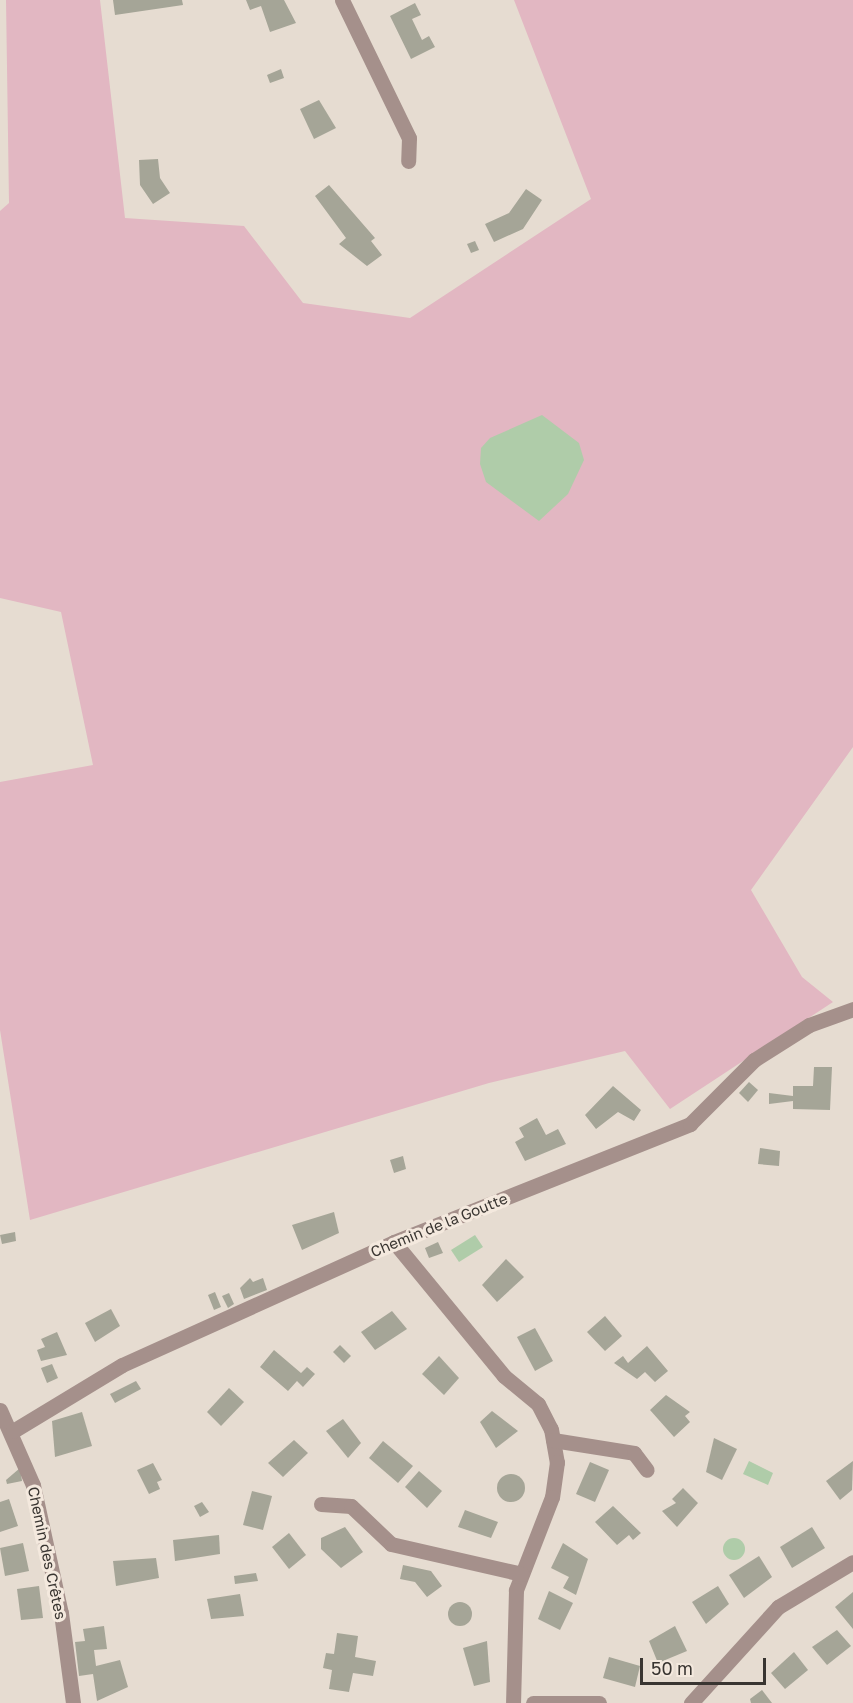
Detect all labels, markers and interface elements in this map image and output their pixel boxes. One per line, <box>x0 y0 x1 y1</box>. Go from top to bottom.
street label: Chemin de la Goutte <box>368 1189 510 1261</box>
street label: Chemin des Crêtes <box>24 1485 70 1621</box>
scale bar <box>643 1646 769 1684</box>
text: 50 m <box>651 1657 693 1679</box>

